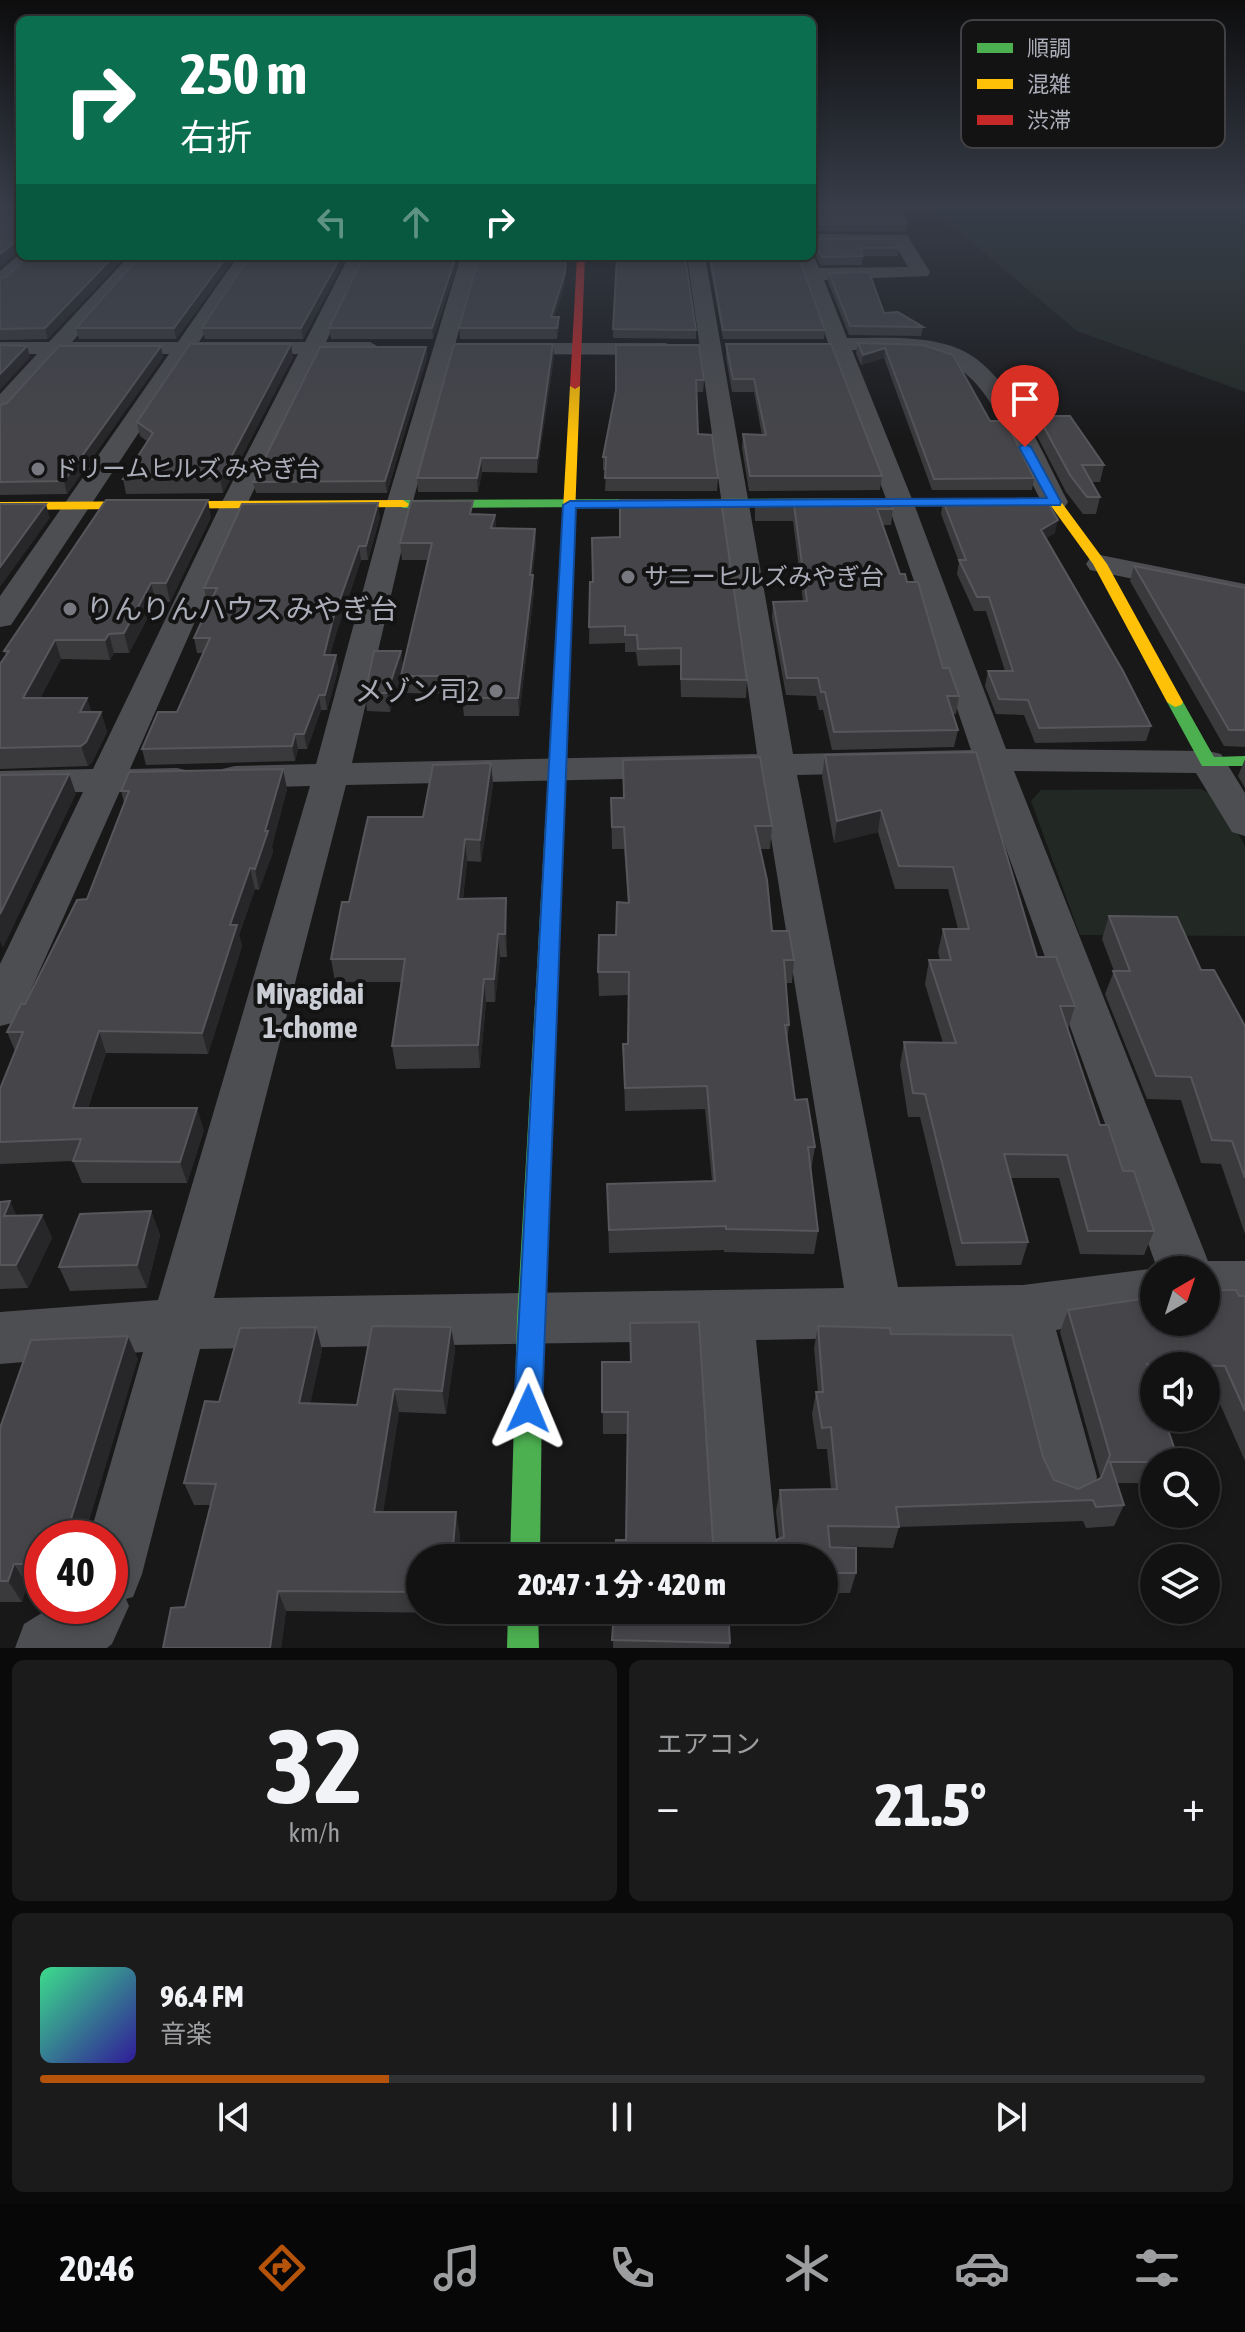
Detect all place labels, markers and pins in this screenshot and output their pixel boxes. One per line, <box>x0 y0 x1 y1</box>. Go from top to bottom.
pin <box>991 365 1059 447</box>
place label: ドリームヒルズ みやぎ台 <box>54 455 321 482</box>
marker: ドリームヒルズ みやぎ台 <box>29 460 47 478</box>
place label: サニーヒルズみやぎ台 <box>644 563 884 590</box>
marker: サニーヒルズみやぎ台 <box>619 568 637 586</box>
place label: りんりんハウス みやぎ台 <box>86 593 398 625</box>
marker: りんりんハウス みやぎ台 <box>61 600 79 618</box>
place label: メゾン司2 <box>355 675 480 707</box>
marker: メゾン司2 <box>487 682 505 700</box>

